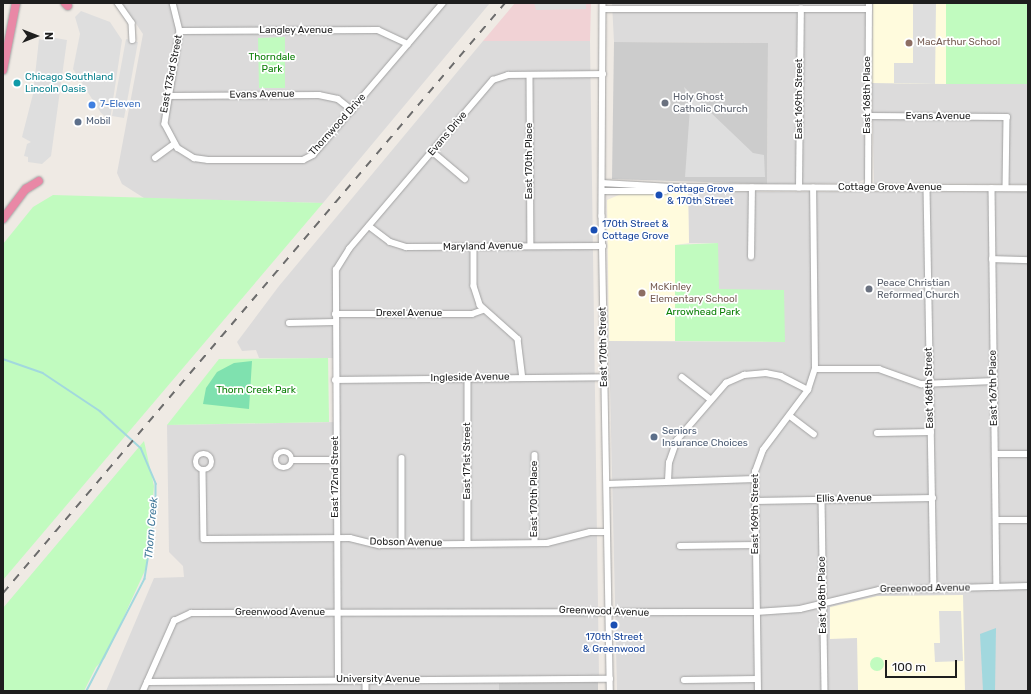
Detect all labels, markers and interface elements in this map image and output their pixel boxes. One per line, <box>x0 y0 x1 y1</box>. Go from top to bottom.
north arrow <box>16 16 56 56</box>
street label: Langley Avenue <box>259 25 333 37</box>
text: N <box>42 32 55 40</box>
street label: East 173rd Street <box>159 34 185 114</box>
place label: MacArthur School <box>917 37 1000 49</box>
marker: MacArthur School <box>904 38 914 48</box>
park label: Thorndale Park <box>249 51 295 74</box>
street label: East 168th Place <box>862 56 874 134</box>
street label: East 169th Street <box>794 59 806 139</box>
place label: Chicago Southland Lincoln Oasis <box>25 71 113 94</box>
marker: Chicago Southland Lincoln Oasis <box>12 78 22 88</box>
street label: Evans Avenue <box>229 88 295 102</box>
place label: Holy Ghost Catholic Church <box>673 91 748 114</box>
street label: Thornwood Drive <box>307 92 369 158</box>
marker: Holy Ghost Catholic Church <box>660 98 670 108</box>
place label: 7-Eleven <box>100 99 140 111</box>
marker: 7-Eleven <box>87 100 97 110</box>
street label: Evans Drive <box>426 109 470 159</box>
street label: Evans Avenue <box>905 111 971 123</box>
place label: Mobil <box>86 116 110 128</box>
marker: Mobil <box>73 117 83 127</box>
street label: East 170th Place <box>524 123 536 199</box>
street label: Cottage Grove Avenue <box>838 182 942 194</box>
place label: Cottage Grove & 170th Street <box>667 183 734 206</box>
marker: Cottage Grove & 170th Street <box>654 190 664 200</box>
place label: 170th Street & Cottage Grove <box>602 218 669 242</box>
marker: 170th Street & Cottage Grove <box>589 225 599 235</box>
street label: Maryland Avenue <box>443 240 523 254</box>
place label: Peace Christian Reformed Church <box>877 277 959 300</box>
place label: McKinley Elementary School <box>650 281 738 304</box>
marker: Peace Christian Reformed Church <box>864 284 874 294</box>
marker: McKinley Elementary School <box>637 288 647 298</box>
street label: East 170th Street <box>597 307 611 387</box>
park label: Arrowhead Park <box>666 307 740 319</box>
street label: Drexel Avenue <box>376 308 442 320</box>
street label: East 168th Street <box>923 347 937 429</box>
street label: East 167th Place <box>987 350 1001 426</box>
street label: Ingleside Avenue <box>430 371 510 385</box>
park label: Thorn Creek Park <box>216 385 296 397</box>
street label: East 171st Street <box>462 422 474 500</box>
place label: Seniors Insurance Choices <box>662 425 748 448</box>
marker: Seniors Insurance Choices <box>649 432 659 442</box>
street label: East 172nd Street <box>330 436 342 518</box>
street label: East 170th Place <box>529 461 541 537</box>
street label: East 169th Street <box>750 474 762 554</box>
street label: Ellis Avenue <box>816 493 872 505</box>
water label: Thorn Creek <box>143 496 161 560</box>
street label: Dobson Avenue <box>369 536 443 550</box>
street label: East 168th Place <box>816 556 830 634</box>
street label: Greenwood Avenue <box>880 582 970 596</box>
street label: Greenwood Avenue <box>559 604 649 620</box>
street label: Greenwood Avenue <box>235 607 325 619</box>
marker: 170th Street & Greenwood <box>609 620 619 630</box>
place label: 170th Street & Greenwood <box>583 631 645 654</box>
scale bar <box>887 652 959 678</box>
text: 100 m <box>892 660 926 674</box>
street label: University Avenue <box>336 674 420 686</box>

